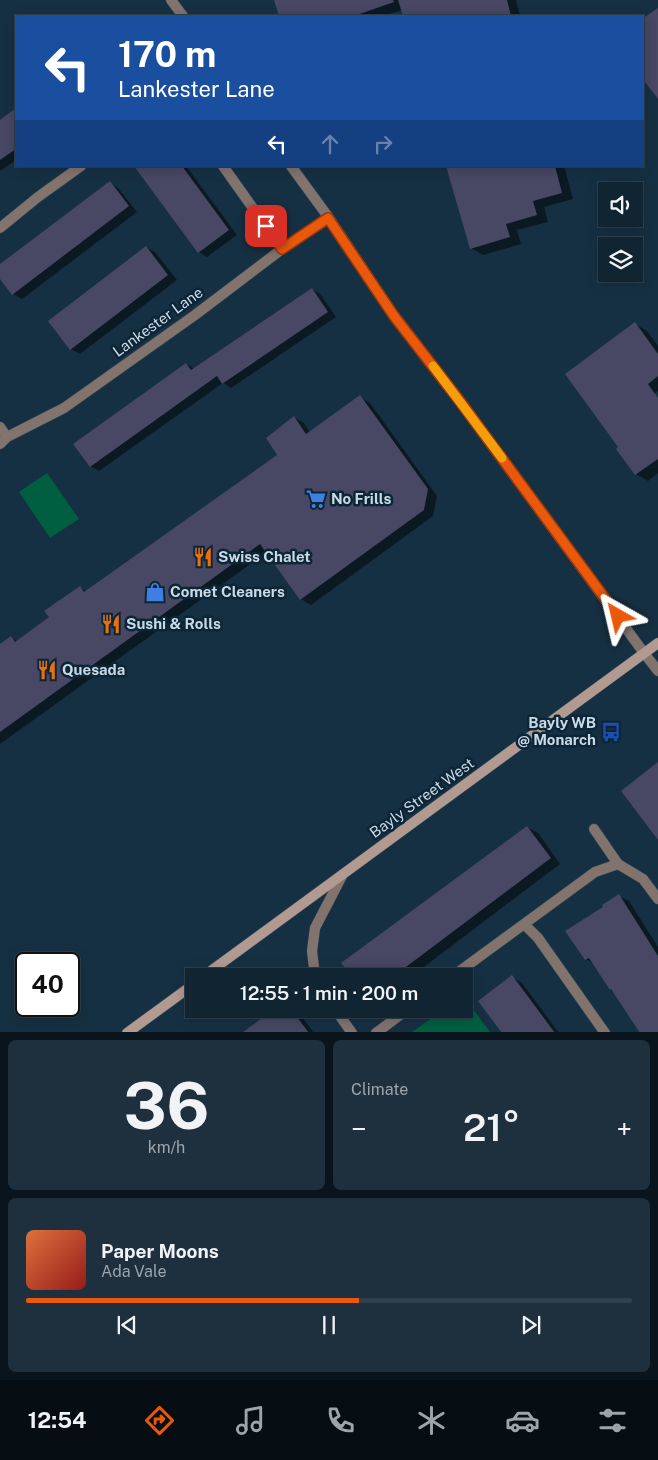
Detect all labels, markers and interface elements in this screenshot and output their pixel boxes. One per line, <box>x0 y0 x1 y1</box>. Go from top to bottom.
text: 170 m <box>118 34 216 75</box>
icon: left <box>35 35 100 100</box>
text: Lankester Lane <box>118 76 275 102</box>
icon: left <box>263 130 291 158</box>
icon: ahead <box>316 130 344 158</box>
icon: right <box>369 130 397 158</box>
map controls <box>598 182 643 282</box>
button: sound <box>598 182 643 227</box>
pin <box>245 205 287 247</box>
icon: arrive <box>252 212 280 240</box>
button: layers <box>598 237 643 282</box>
street label: Lankester Lane <box>110 283 206 360</box>
supermarket icon: No Frills <box>305 488 327 510</box>
place label: No Frills <box>331 490 391 507</box>
restaurant icon: Swiss Chalet <box>192 546 214 568</box>
place label: Swiss Chalet <box>218 548 311 565</box>
shop icon: Comet Cleaners <box>144 581 166 603</box>
place label: Comet Cleaners <box>170 583 285 600</box>
position arrow <box>591 589 643 641</box>
restaurant icon: Sushi & Rolls <box>100 613 122 635</box>
place label: Sushi & Rolls <box>126 615 221 632</box>
restaurant icon: Quesada <box>36 659 58 681</box>
place label: Quesada <box>62 661 125 678</box>
place label: Bayly WB @ Monarch <box>518 714 596 748</box>
bus stop icon: Bayly WB @ Monarch <box>600 721 622 743</box>
street label: Bayly Street West <box>366 754 477 841</box>
speed limit sign: 40 <box>15 952 80 1017</box>
text: 12:55 · 1 min · 200 m <box>240 982 418 1004</box>
text: 36 <box>124 1067 209 1144</box>
text: Climate <box>351 1080 408 1099</box>
text: 21° <box>463 1105 520 1150</box>
text: − <box>351 1112 367 1145</box>
text: + <box>616 1112 632 1145</box>
text: km/h <box>148 1138 185 1157</box>
text: Paper Moons <box>101 1240 219 1262</box>
text: Ada Vale <box>101 1262 166 1281</box>
icon: previous <box>113 1311 141 1339</box>
icon: pause <box>315 1311 343 1339</box>
icon: next <box>517 1311 545 1339</box>
icon: directions <box>142 1403 177 1438</box>
icon: music <box>233 1403 268 1438</box>
icon: phone <box>323 1403 358 1438</box>
icon: climate <box>414 1403 449 1438</box>
icon: car <box>505 1403 540 1438</box>
icon: filters <box>595 1403 630 1438</box>
text: 12:54 <box>28 1407 86 1433</box>

